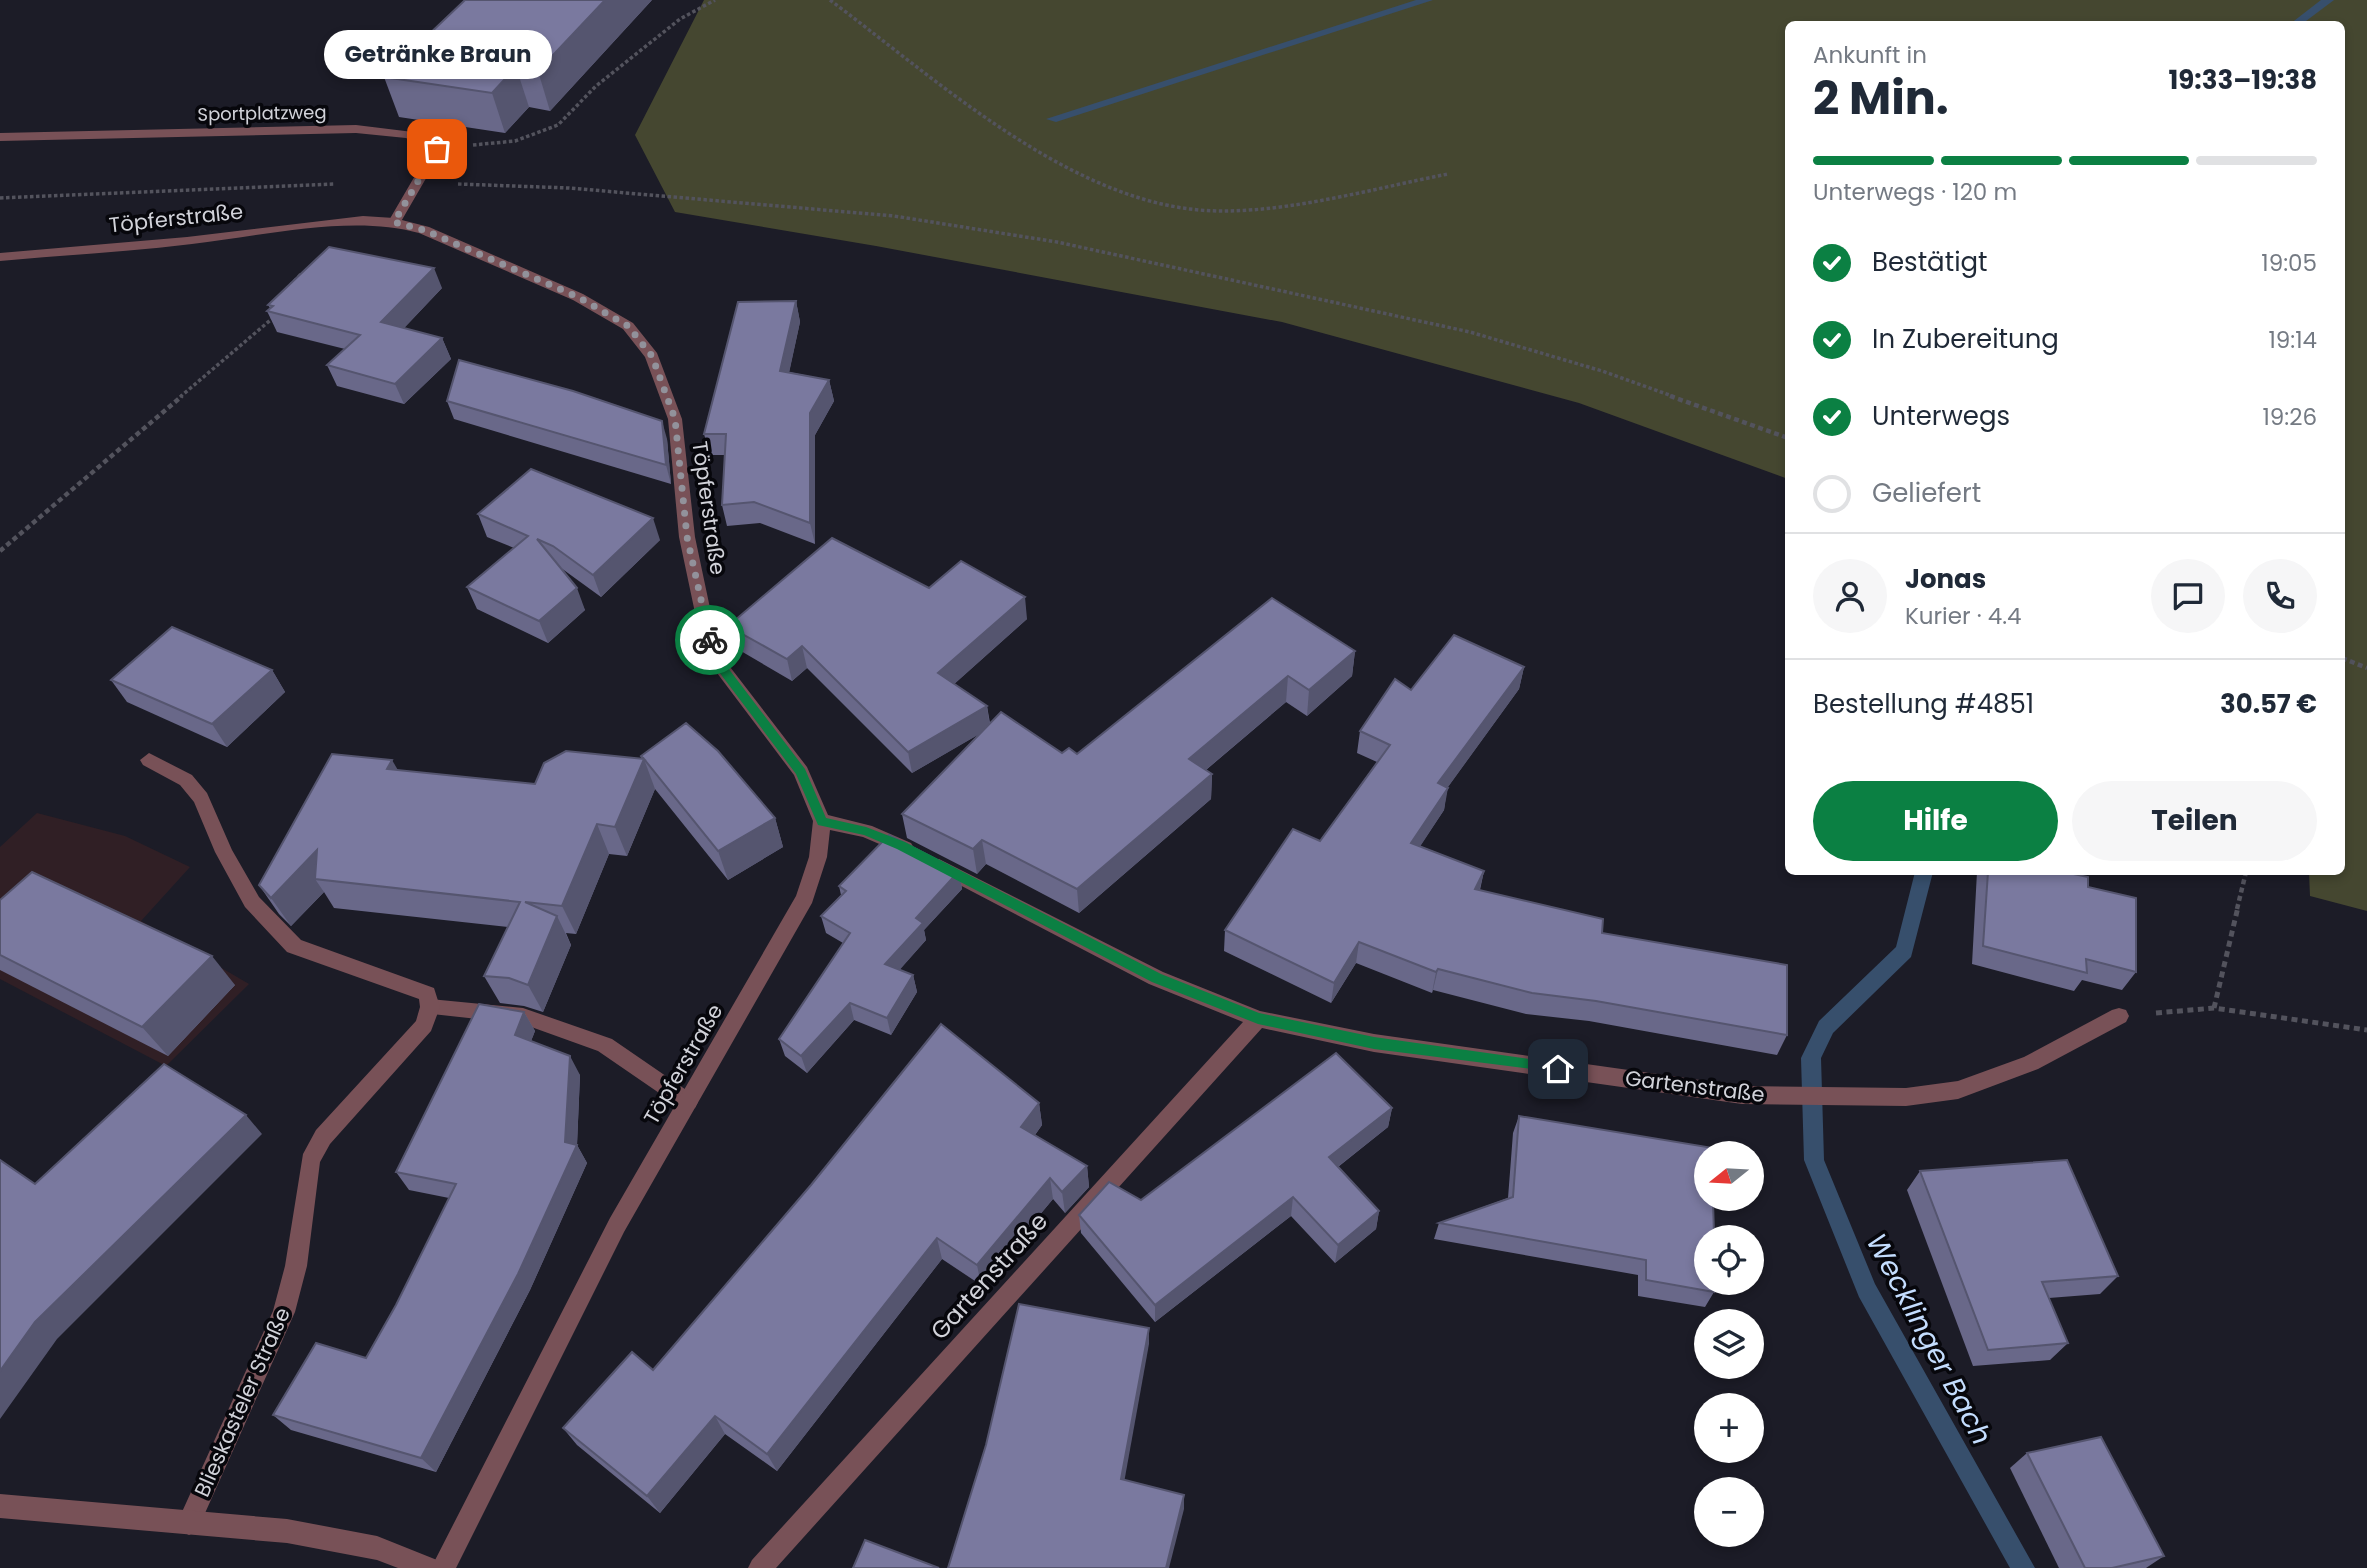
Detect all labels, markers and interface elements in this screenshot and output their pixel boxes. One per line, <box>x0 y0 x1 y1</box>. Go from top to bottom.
callout: Getränke Braun <box>323 30 551 79</box>
text: Getränke Braun <box>345 38 531 70</box>
text: Ankunft in <box>1813 39 1927 71</box>
text: 19:33–19:38 <box>2169 62 2317 98</box>
text: 2 Min. <box>1813 66 1949 130</box>
street label: Sportplatzweg <box>197 99 327 127</box>
pin <box>407 119 467 179</box>
icon: bag <box>418 130 456 168</box>
text: Unterwegs · 120 m <box>1813 176 2017 208</box>
street label: Töpferstraße <box>107 197 245 239</box>
icon: check <box>1813 244 1851 282</box>
text: Bestätigt <box>1872 244 1988 280</box>
text: 19:05 <box>2261 247 2317 279</box>
icon: check <box>1813 321 1851 359</box>
text: In Zubereitung <box>1872 321 2059 357</box>
text: 19:14 <box>2268 324 2317 356</box>
icon: check <box>1813 398 1851 436</box>
text: Unterwegs <box>1872 398 2010 434</box>
text: 19:26 <box>2262 401 2317 433</box>
street label: Töpferstraße <box>685 439 733 577</box>
text: Geliefert <box>1872 475 1981 511</box>
button: person <box>1813 559 1887 633</box>
button: chat <box>2151 559 2225 633</box>
button: phone <box>2243 559 2317 633</box>
text: Jonas <box>1905 561 1986 597</box>
text: Kurier · 4.4 <box>1905 600 2022 632</box>
courier <box>675 605 745 675</box>
icon: bike <box>691 621 729 659</box>
text: Bestellung #4851 <box>1813 686 2034 722</box>
text: 30.57 € <box>2220 686 2317 722</box>
button: Hilfe <box>1813 781 2058 861</box>
button: Teilen <box>2072 781 2317 861</box>
street label: Töpferstraße <box>637 998 729 1130</box>
pin <box>1528 1039 1588 1099</box>
icon: home <box>1539 1050 1577 1088</box>
street label: Gartenstraße <box>1624 1063 1766 1109</box>
north arrow <box>1694 1141 1764 1211</box>
map controls <box>1694 1141 1764 1547</box>
street label: Gartenstraße <box>923 1205 1055 1347</box>
button: locate <box>1694 1225 1764 1295</box>
water label: Wecklinger Bach <box>1857 1227 2001 1451</box>
street label: Blieskasteler Straße <box>187 1303 297 1501</box>
button: layers <box>1694 1309 1764 1379</box>
button: + <box>1694 1393 1764 1463</box>
button: − <box>1694 1477 1764 1547</box>

